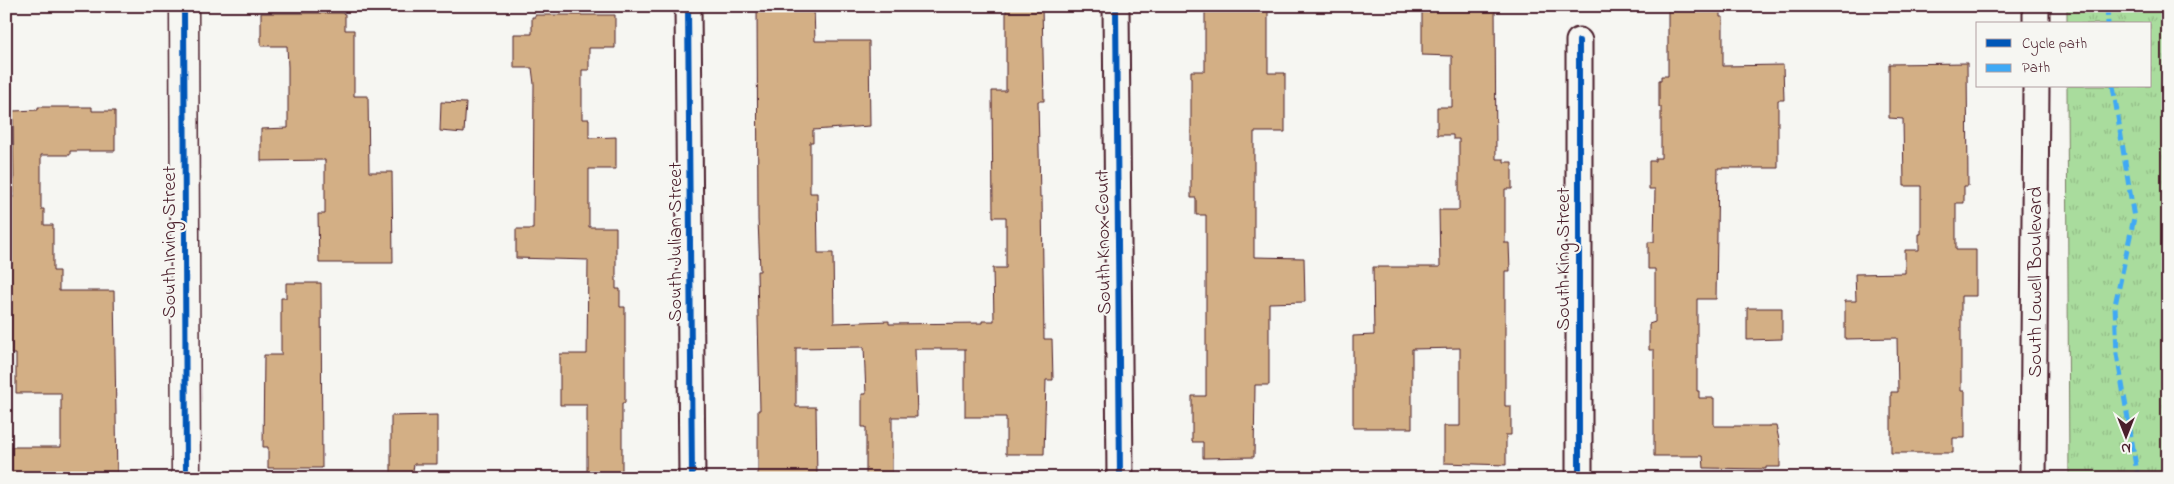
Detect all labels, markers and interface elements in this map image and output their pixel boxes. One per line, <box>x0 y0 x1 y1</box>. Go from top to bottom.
legend <box>1976 22 2152 88</box>
text: Cycle path <box>2022 33 2087 56</box>
text: Path <box>2022 57 2050 79</box>
street label: South Julian Street <box>662 162 691 322</box>
street label: South Irving Street <box>156 166 186 318</box>
street label: South Knox Court <box>1089 169 1120 315</box>
street label: South King Street <box>1550 187 1580 331</box>
street label: South Lowell Boulevard <box>2022 187 2051 377</box>
north arrow <box>2102 412 2152 462</box>
text: N <box>2121 437 2131 458</box>

